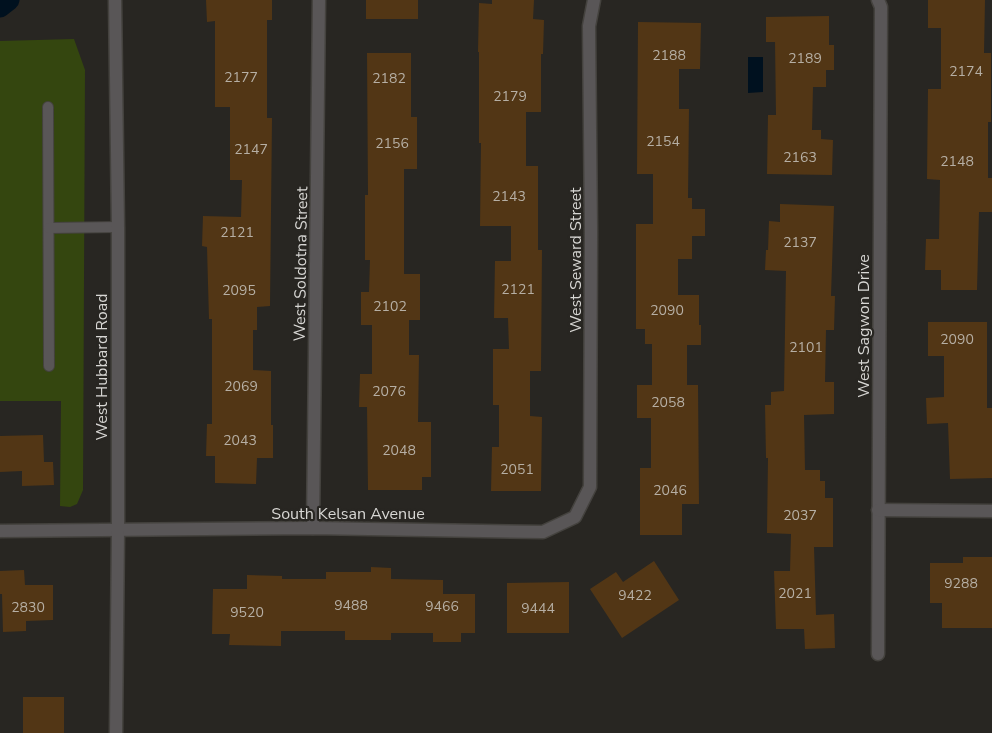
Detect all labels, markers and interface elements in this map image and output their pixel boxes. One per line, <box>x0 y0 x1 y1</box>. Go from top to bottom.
house number: 2188 <box>652 46 686 65</box>
house number: 2189 <box>788 49 822 68</box>
house number: 2174 <box>949 62 983 81</box>
house number: 2177 <box>224 68 258 87</box>
house number: 2182 <box>372 69 406 88</box>
house number: 2179 <box>493 87 527 106</box>
house number: 2154 <box>646 132 680 151</box>
house number: 2156 <box>375 134 409 153</box>
house number: 2147 <box>234 140 268 159</box>
house number: 2163 <box>783 148 817 167</box>
house number: 2148 <box>940 152 974 171</box>
street label: West Soldotna Street <box>289 186 313 342</box>
house number: 2143 <box>492 187 526 206</box>
street label: West Seward Street <box>565 187 587 333</box>
house number: 2121 <box>220 223 254 242</box>
house number: 2137 <box>783 233 817 252</box>
street label: West Sagwon Drive <box>853 254 875 398</box>
house number: 2121 <box>501 280 535 299</box>
house number: 2095 <box>222 281 256 300</box>
street label: West Hubbard Road <box>91 293 113 441</box>
house number: 2102 <box>373 297 407 316</box>
house number: 2090 <box>650 301 684 320</box>
house number: 2090 <box>940 330 974 349</box>
house number: 2101 <box>789 338 823 357</box>
house number: 2069 <box>224 377 258 396</box>
house number: 2076 <box>372 382 406 401</box>
house number: 2058 <box>651 393 685 412</box>
house number: 2043 <box>223 431 257 450</box>
house number: 2048 <box>382 441 416 460</box>
house number: 2051 <box>500 460 534 479</box>
house number: 2046 <box>653 481 687 500</box>
street label: South Kelsan Avenue <box>271 503 425 525</box>
house number: 2037 <box>783 506 817 525</box>
house number: 9288 <box>944 574 978 593</box>
house number: 2021 <box>778 584 812 603</box>
house number: 9422 <box>618 586 652 605</box>
house number: 9488 <box>334 596 368 615</box>
house number: 9466 <box>425 597 459 616</box>
house number: 2830 <box>11 598 45 617</box>
house number: 9444 <box>521 599 555 618</box>
house number: 9520 <box>230 603 264 622</box>

